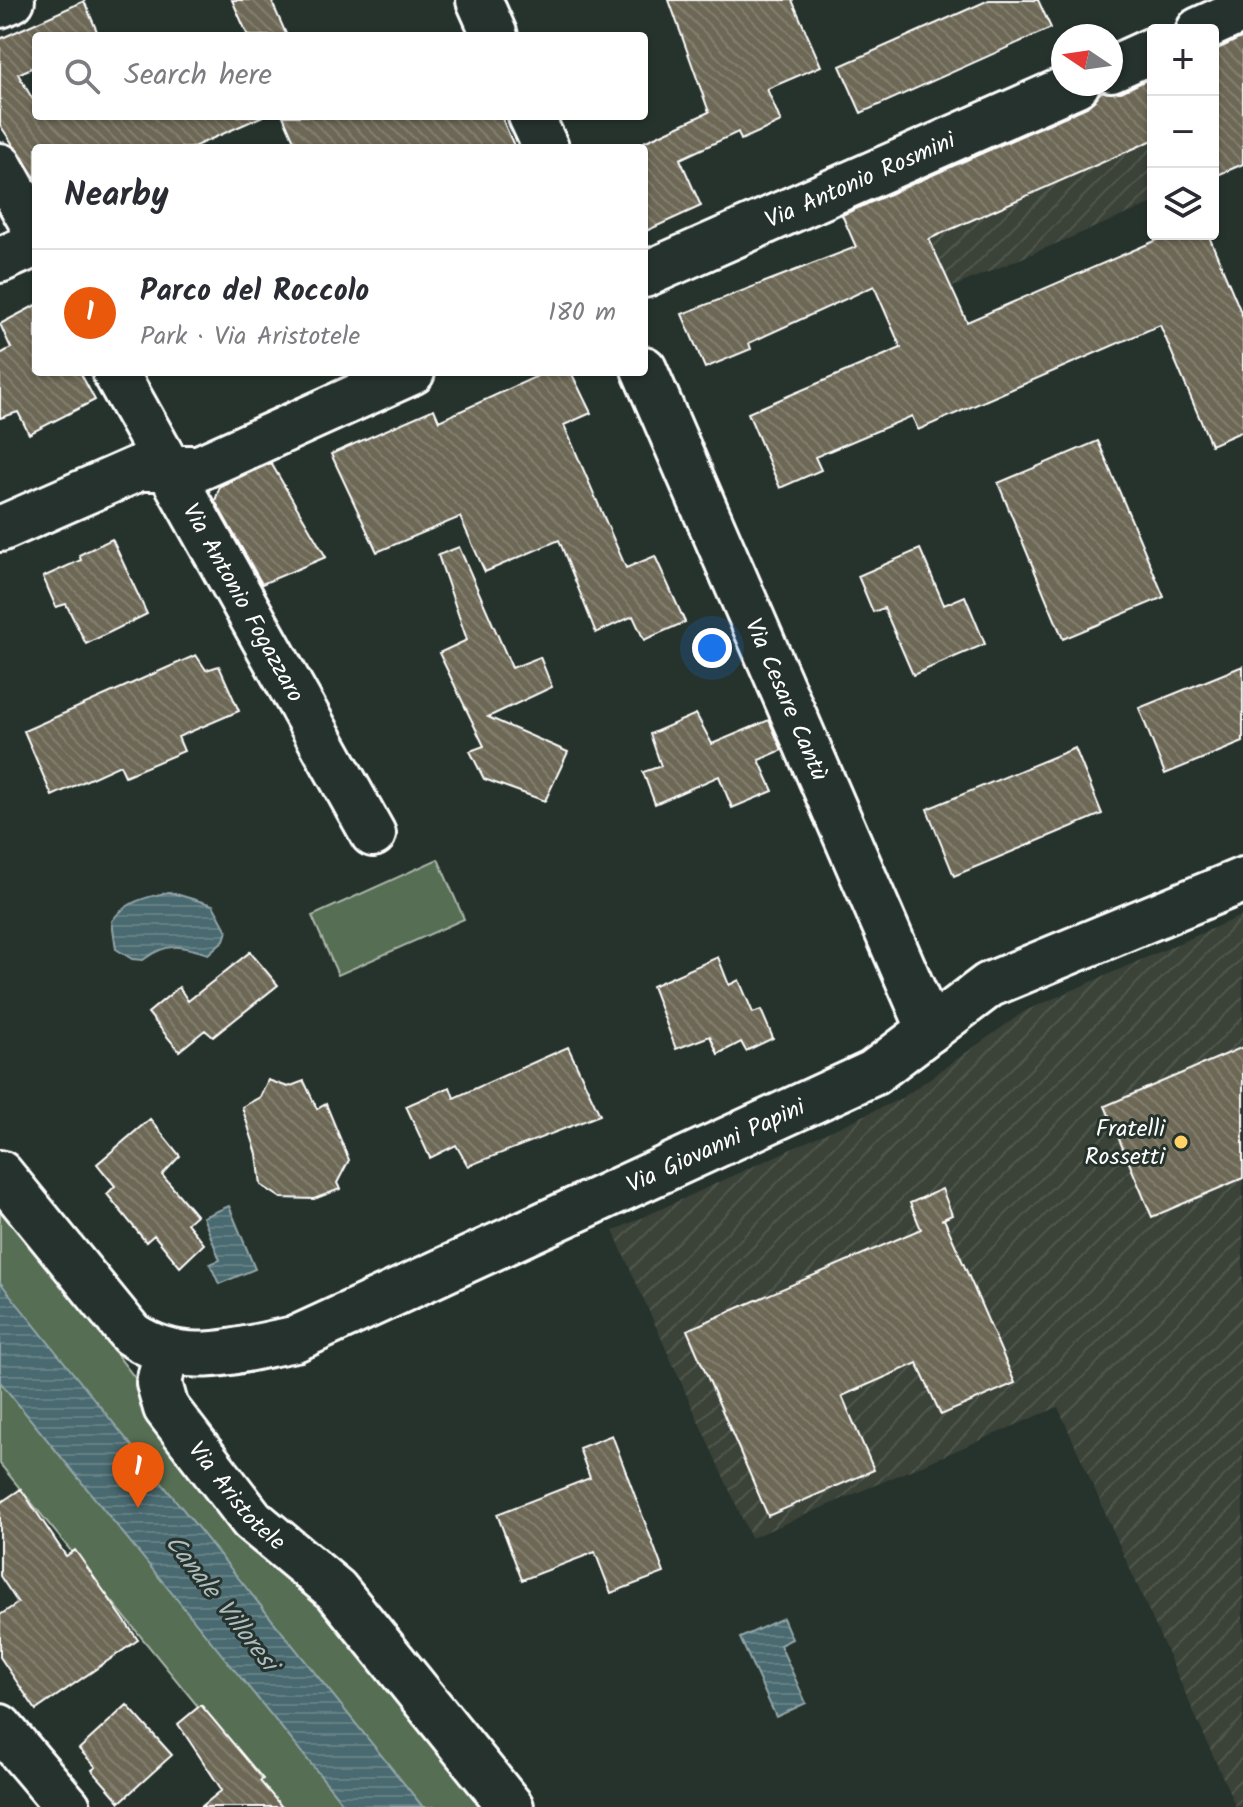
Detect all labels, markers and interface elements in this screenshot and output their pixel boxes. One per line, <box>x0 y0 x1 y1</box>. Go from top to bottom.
north arrow <box>1051 24 1123 96</box>
map controls <box>1147 24 1219 240</box>
button: + <box>1147 24 1219 96</box>
search box <box>32 32 648 120</box>
text: Search here <box>124 52 272 100</box>
icon: search <box>60 54 104 98</box>
button: − <box>1147 96 1219 168</box>
street label: Via Antonio Rosmini <box>759 122 963 240</box>
button: layers <box>1147 168 1219 240</box>
text: Nearby <box>64 169 169 223</box>
text: Parco del Roccolo <box>140 268 369 316</box>
text: 1 <box>86 292 94 334</box>
text: 180 m <box>548 292 616 334</box>
text: Park · Via Aristotele <box>140 316 360 358</box>
street label: Via Antonio Fogazzaro <box>171 496 314 710</box>
street label: Via Cesare Cantù <box>733 613 838 788</box>
your location <box>692 628 732 668</box>
street label: Via Giovanni Papini <box>620 1088 813 1205</box>
place label: Fratelli Rossetti <box>1085 1110 1166 1177</box>
marker: Fratelli Rossetti <box>1172 1133 1190 1151</box>
street label: Via Aristotele <box>177 1433 294 1562</box>
pin: 1 <box>112 1442 164 1508</box>
water label: Canale Villoresi <box>153 1526 291 1686</box>

